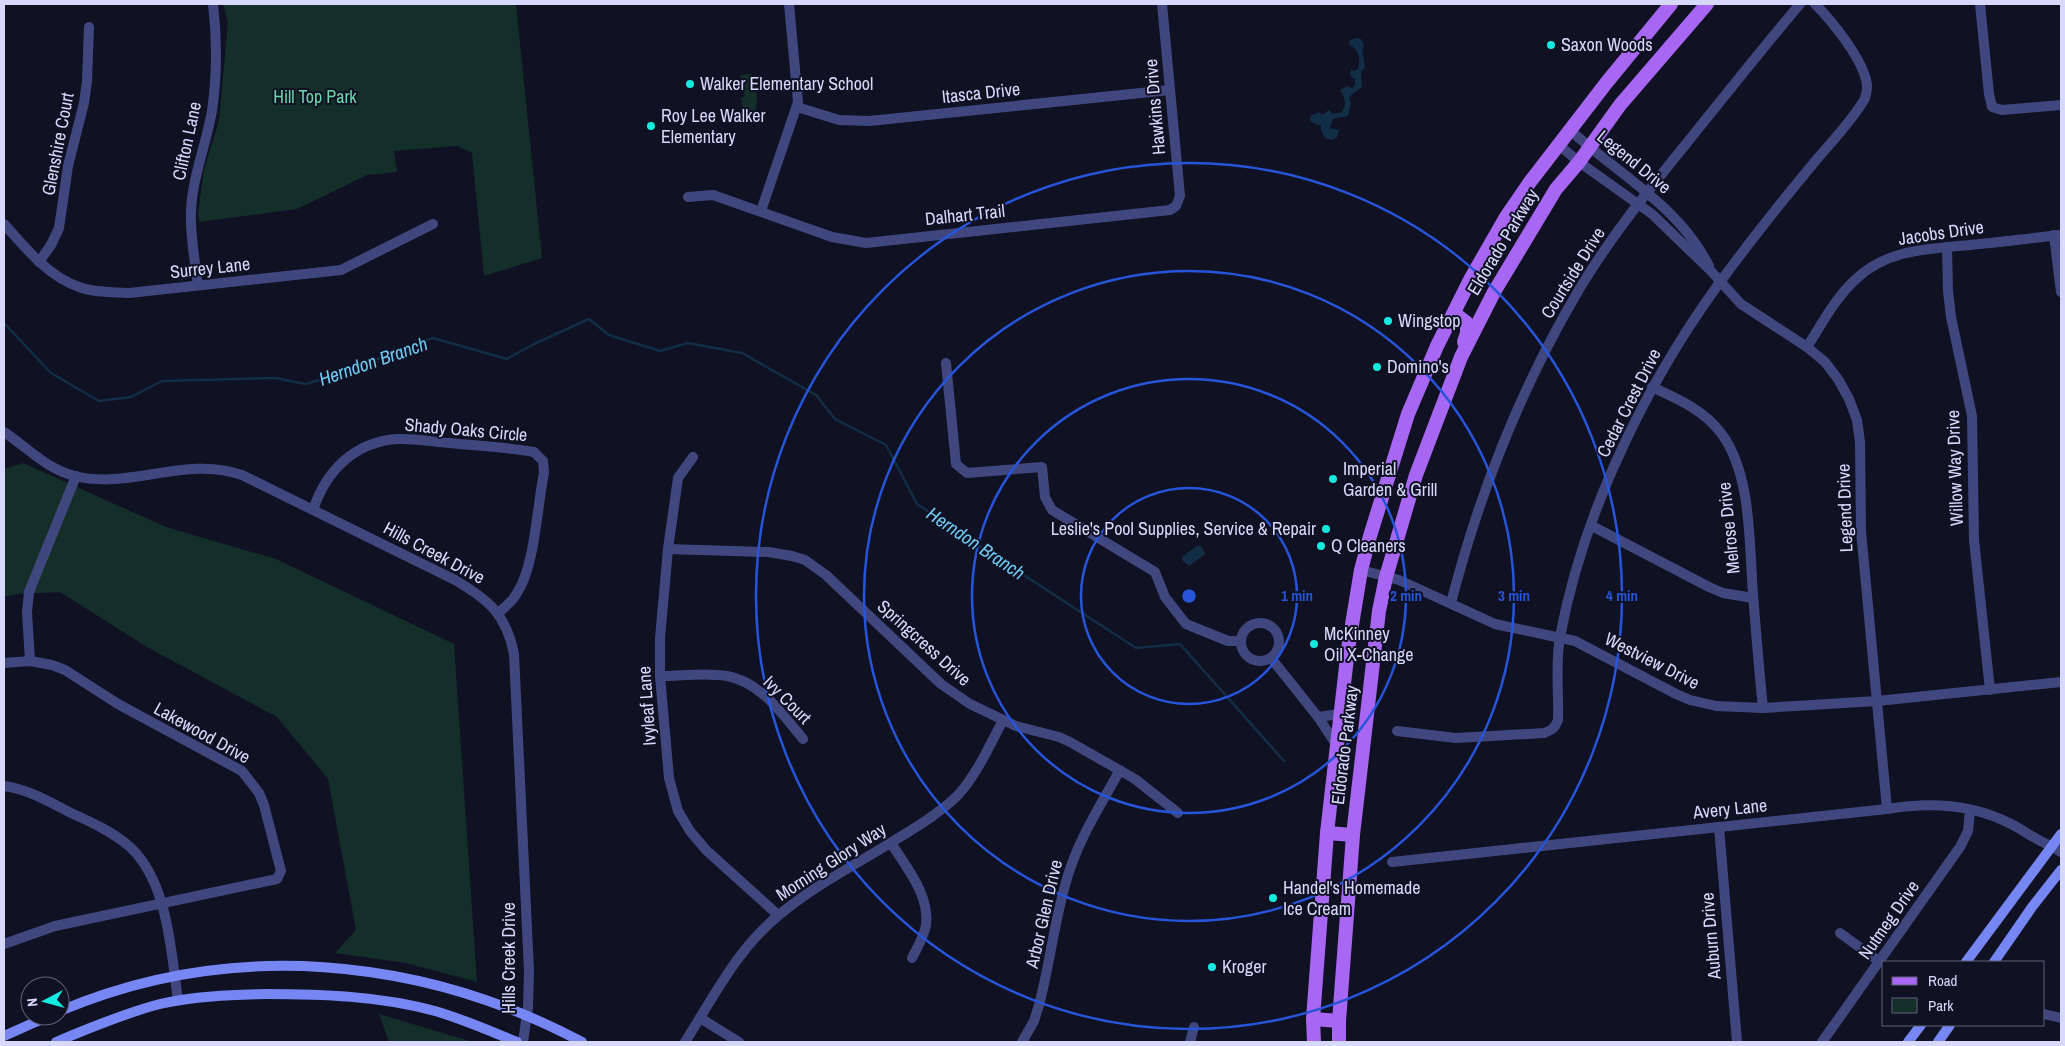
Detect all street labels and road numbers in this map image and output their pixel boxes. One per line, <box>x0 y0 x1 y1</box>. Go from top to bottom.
street label: Hawkins Drive <box>1138 58 1171 156</box>
street label: Itasca Drive <box>940 76 1021 109</box>
street label: Glenshire Court <box>35 90 80 197</box>
street label: Clifton Lane <box>166 99 207 182</box>
street label: Legend Drive <box>1592 124 1677 199</box>
street label: Eldorado Parkway <box>1461 183 1544 300</box>
street label: Dalhart Trail <box>924 198 1006 231</box>
street label: Jacobs Drive <box>1897 214 1985 251</box>
street label: Courtside Drive <box>1535 222 1611 323</box>
street label: Surrey Lane <box>169 251 251 284</box>
street label: Cedar Crest Drive <box>1590 344 1667 461</box>
street label: Willow Way Drive <box>1940 410 1969 526</box>
street label: Shady Oaks Circle <box>404 412 528 447</box>
street label: Legend Drive <box>1830 463 1859 553</box>
street label: Melrose Drive <box>1711 481 1746 575</box>
street label: Hills Creek Drive <box>379 515 489 590</box>
street label: Springcress Drive <box>872 594 977 691</box>
street label: Westview Drive <box>1601 626 1704 695</box>
street label: Ivyleaf Lane <box>631 665 662 747</box>
street label: Ivy Court <box>758 670 817 729</box>
street label: Eldorado Parkway <box>1325 683 1364 806</box>
street label: Lakewood Drive <box>150 696 255 769</box>
street label: Avery Lane <box>1691 792 1768 825</box>
street label: Morning Glory Way <box>771 816 891 907</box>
street label: Arbor Glen Drive <box>1019 857 1068 972</box>
street label: Nutmeg Drive <box>1852 875 1925 964</box>
street label: Auburn Drive <box>1694 892 1727 981</box>
street label: Hills Creek Drive <box>496 902 521 1014</box>

